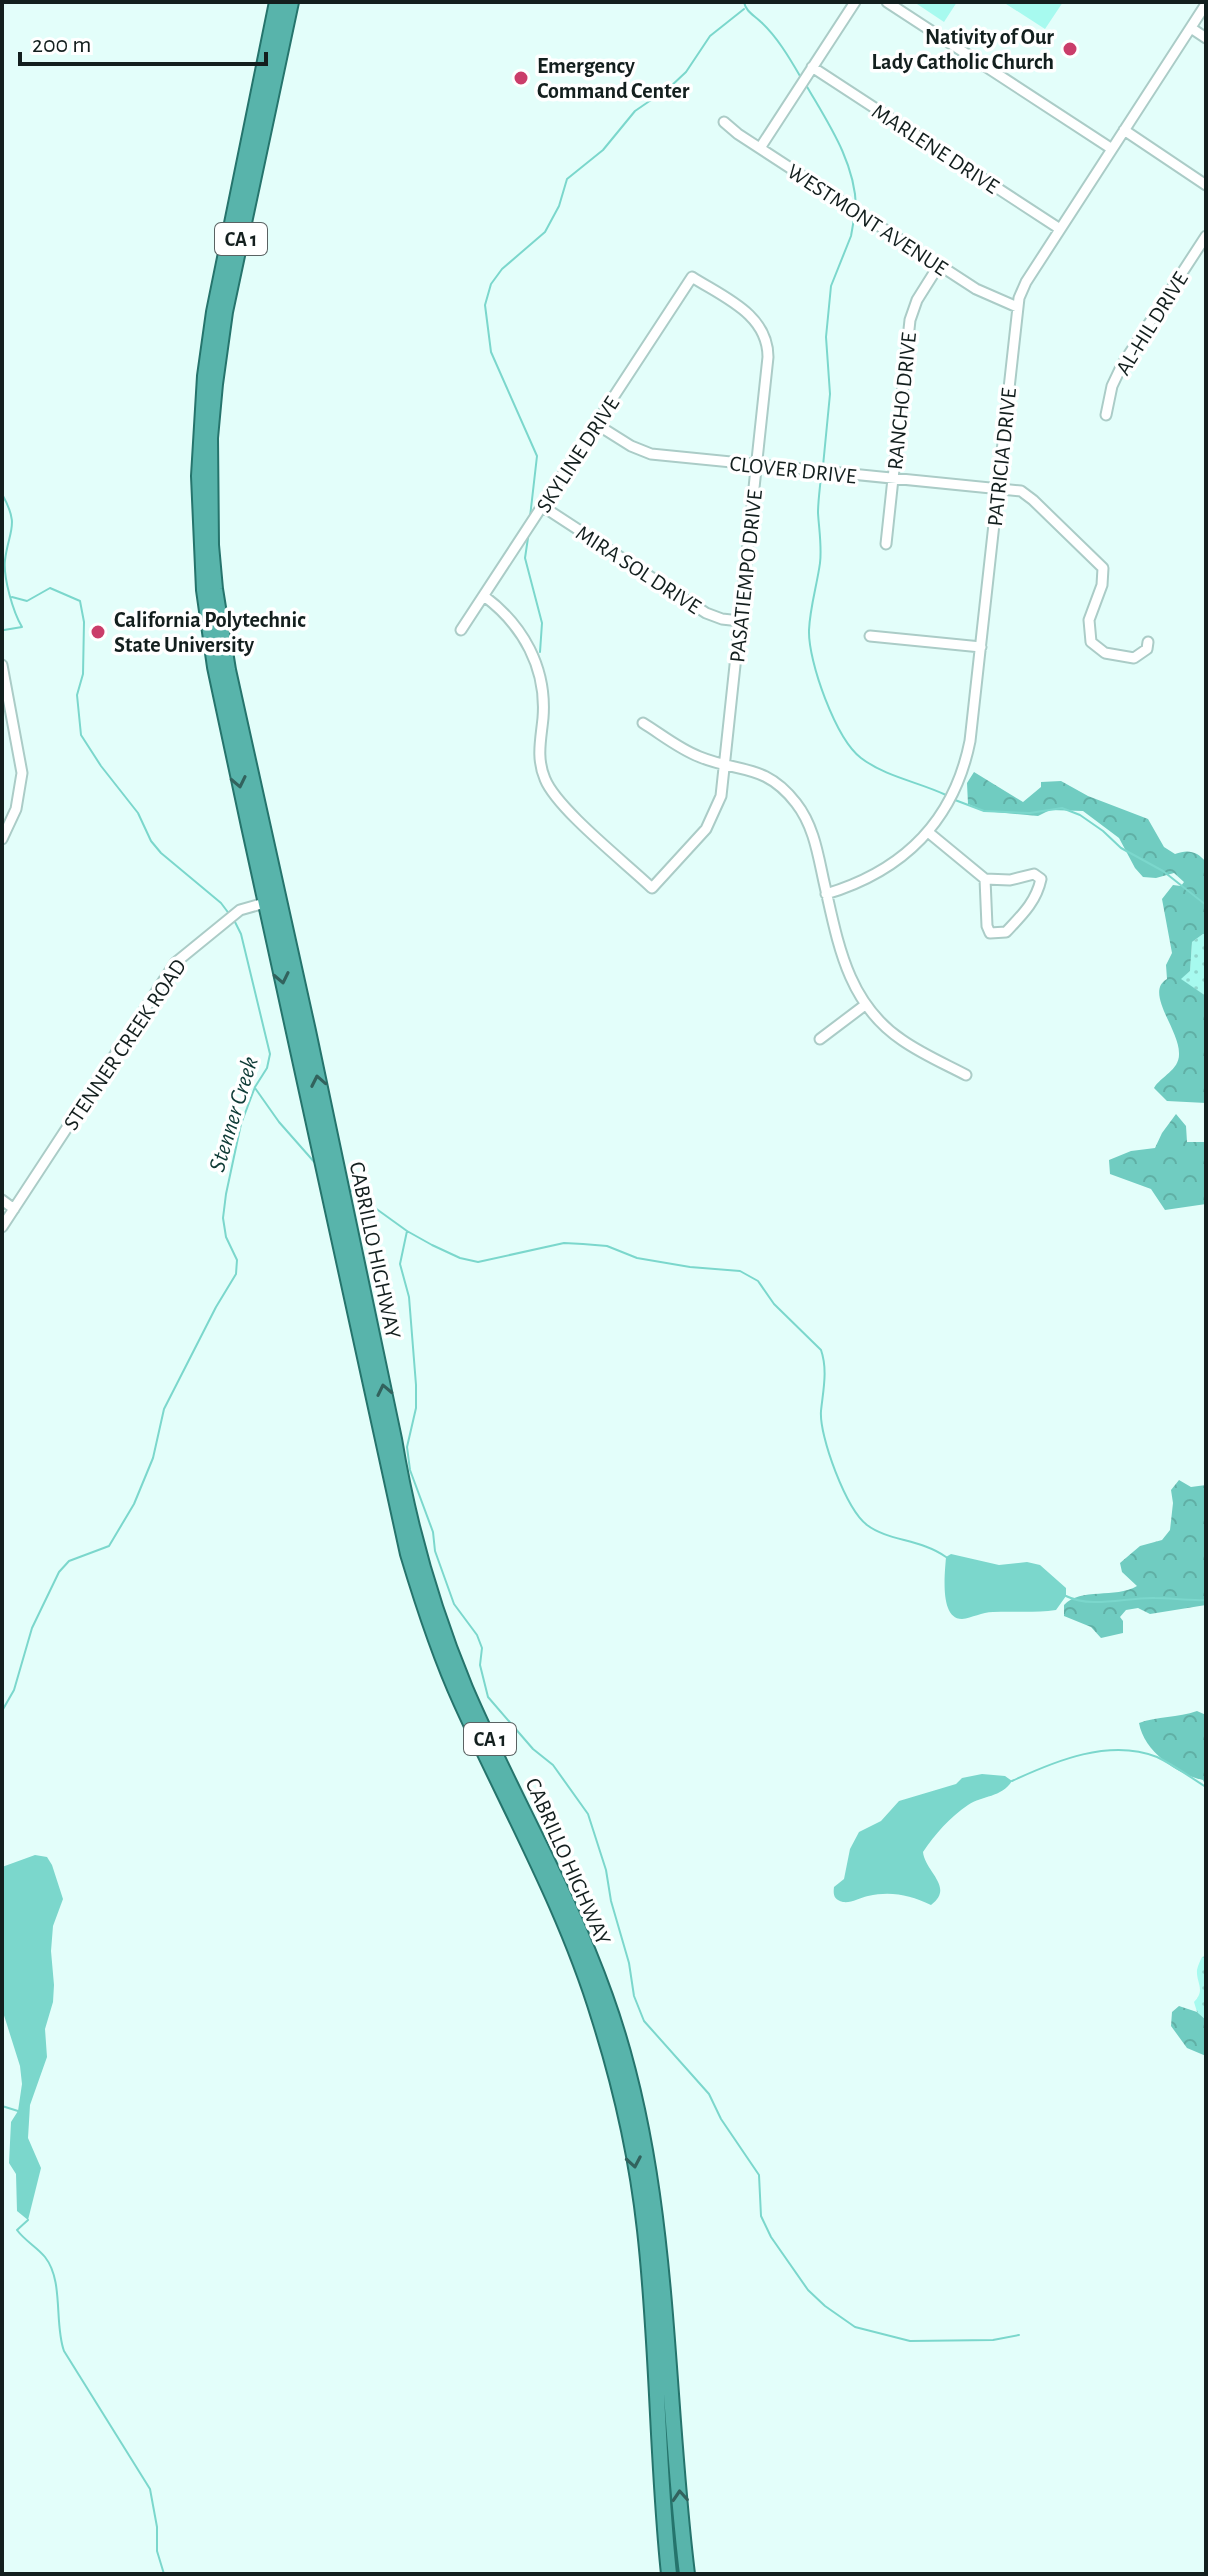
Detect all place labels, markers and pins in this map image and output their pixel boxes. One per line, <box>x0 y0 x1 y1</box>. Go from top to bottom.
place label: Nativity of Our Lady Catholic Church <box>872 26 1054 74</box>
marker: Nativity of Our Lady Catholic Church <box>1061 40 1079 58</box>
place label: Emergency Command Center <box>537 55 690 102</box>
marker: Emergency Command Center <box>512 69 530 87</box>
place label: California Polytechnic State University <box>114 609 306 657</box>
marker: California Polytechnic State University <box>89 623 107 641</box>

